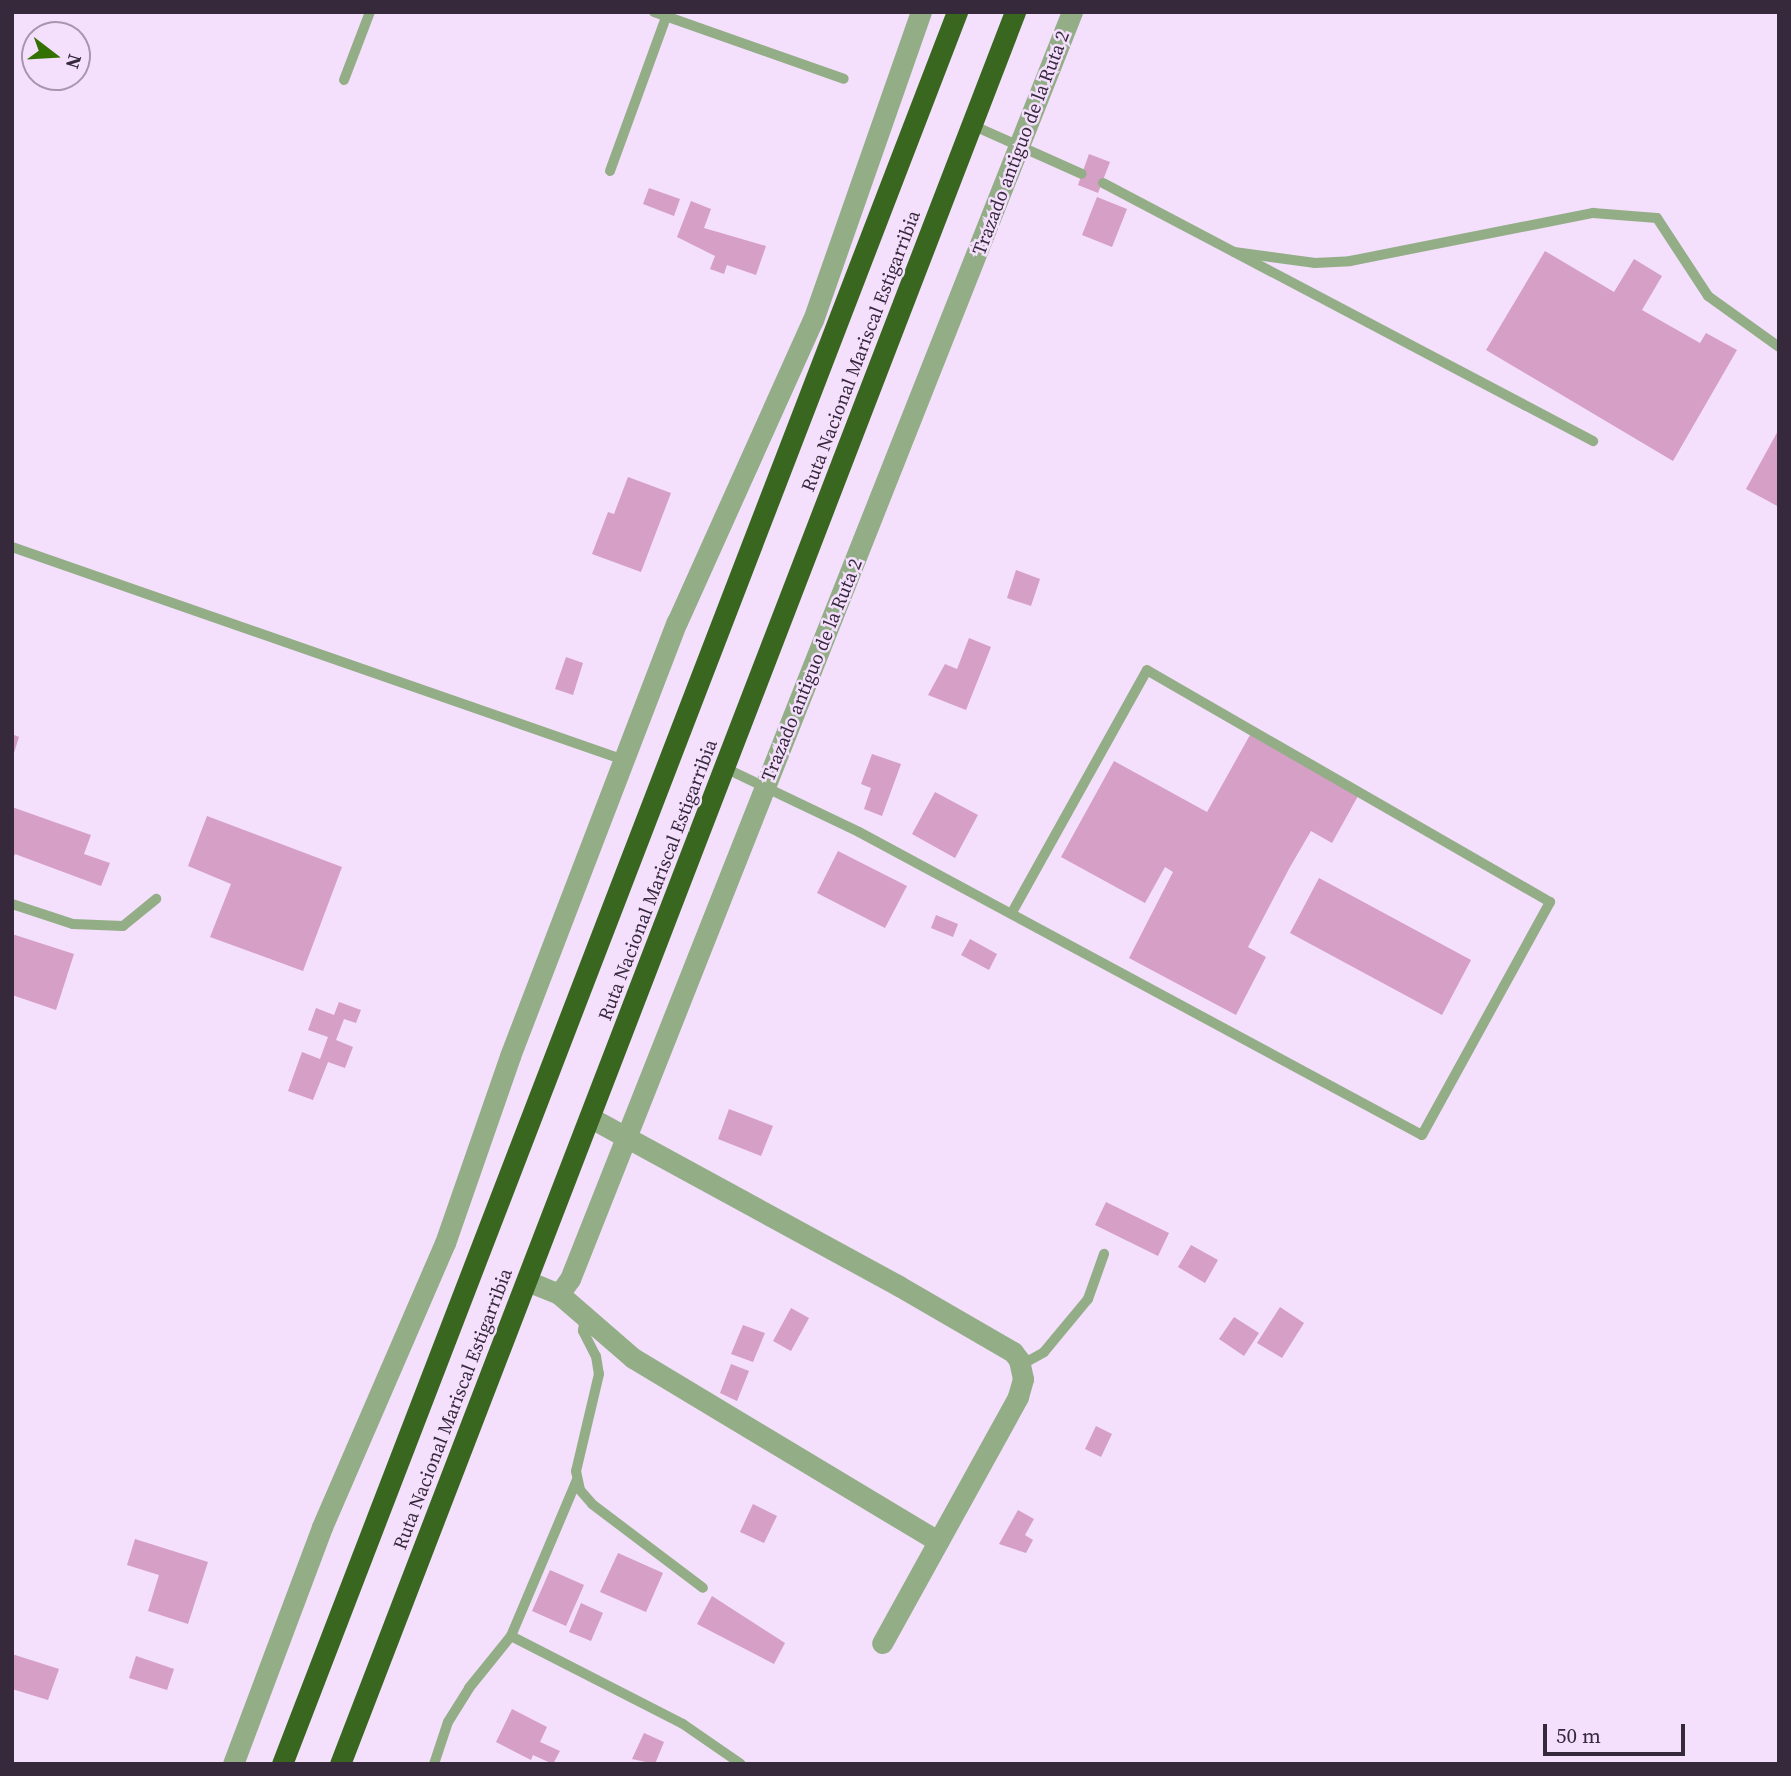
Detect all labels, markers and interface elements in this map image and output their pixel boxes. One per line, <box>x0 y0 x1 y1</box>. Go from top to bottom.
north arrow <box>21 21 91 91</box>
street label: Trazado antiguo de la Ruta 2 <box>968 28 1074 258</box>
text: N <box>60 51 89 72</box>
street label: Ruta Nacional Mariscal Estigarribia <box>797 207 925 495</box>
street label: Trazado antiguo de la Ruta 2 <box>757 555 867 785</box>
street label: Ruta Nacional Mariscal Estigarribia <box>594 736 722 1024</box>
street label: Ruta Nacional Mariscal Estigarribia <box>389 1265 517 1553</box>
scale bar <box>1546 1710 1688 1754</box>
text: 50 m <box>1556 1721 1601 1750</box>

